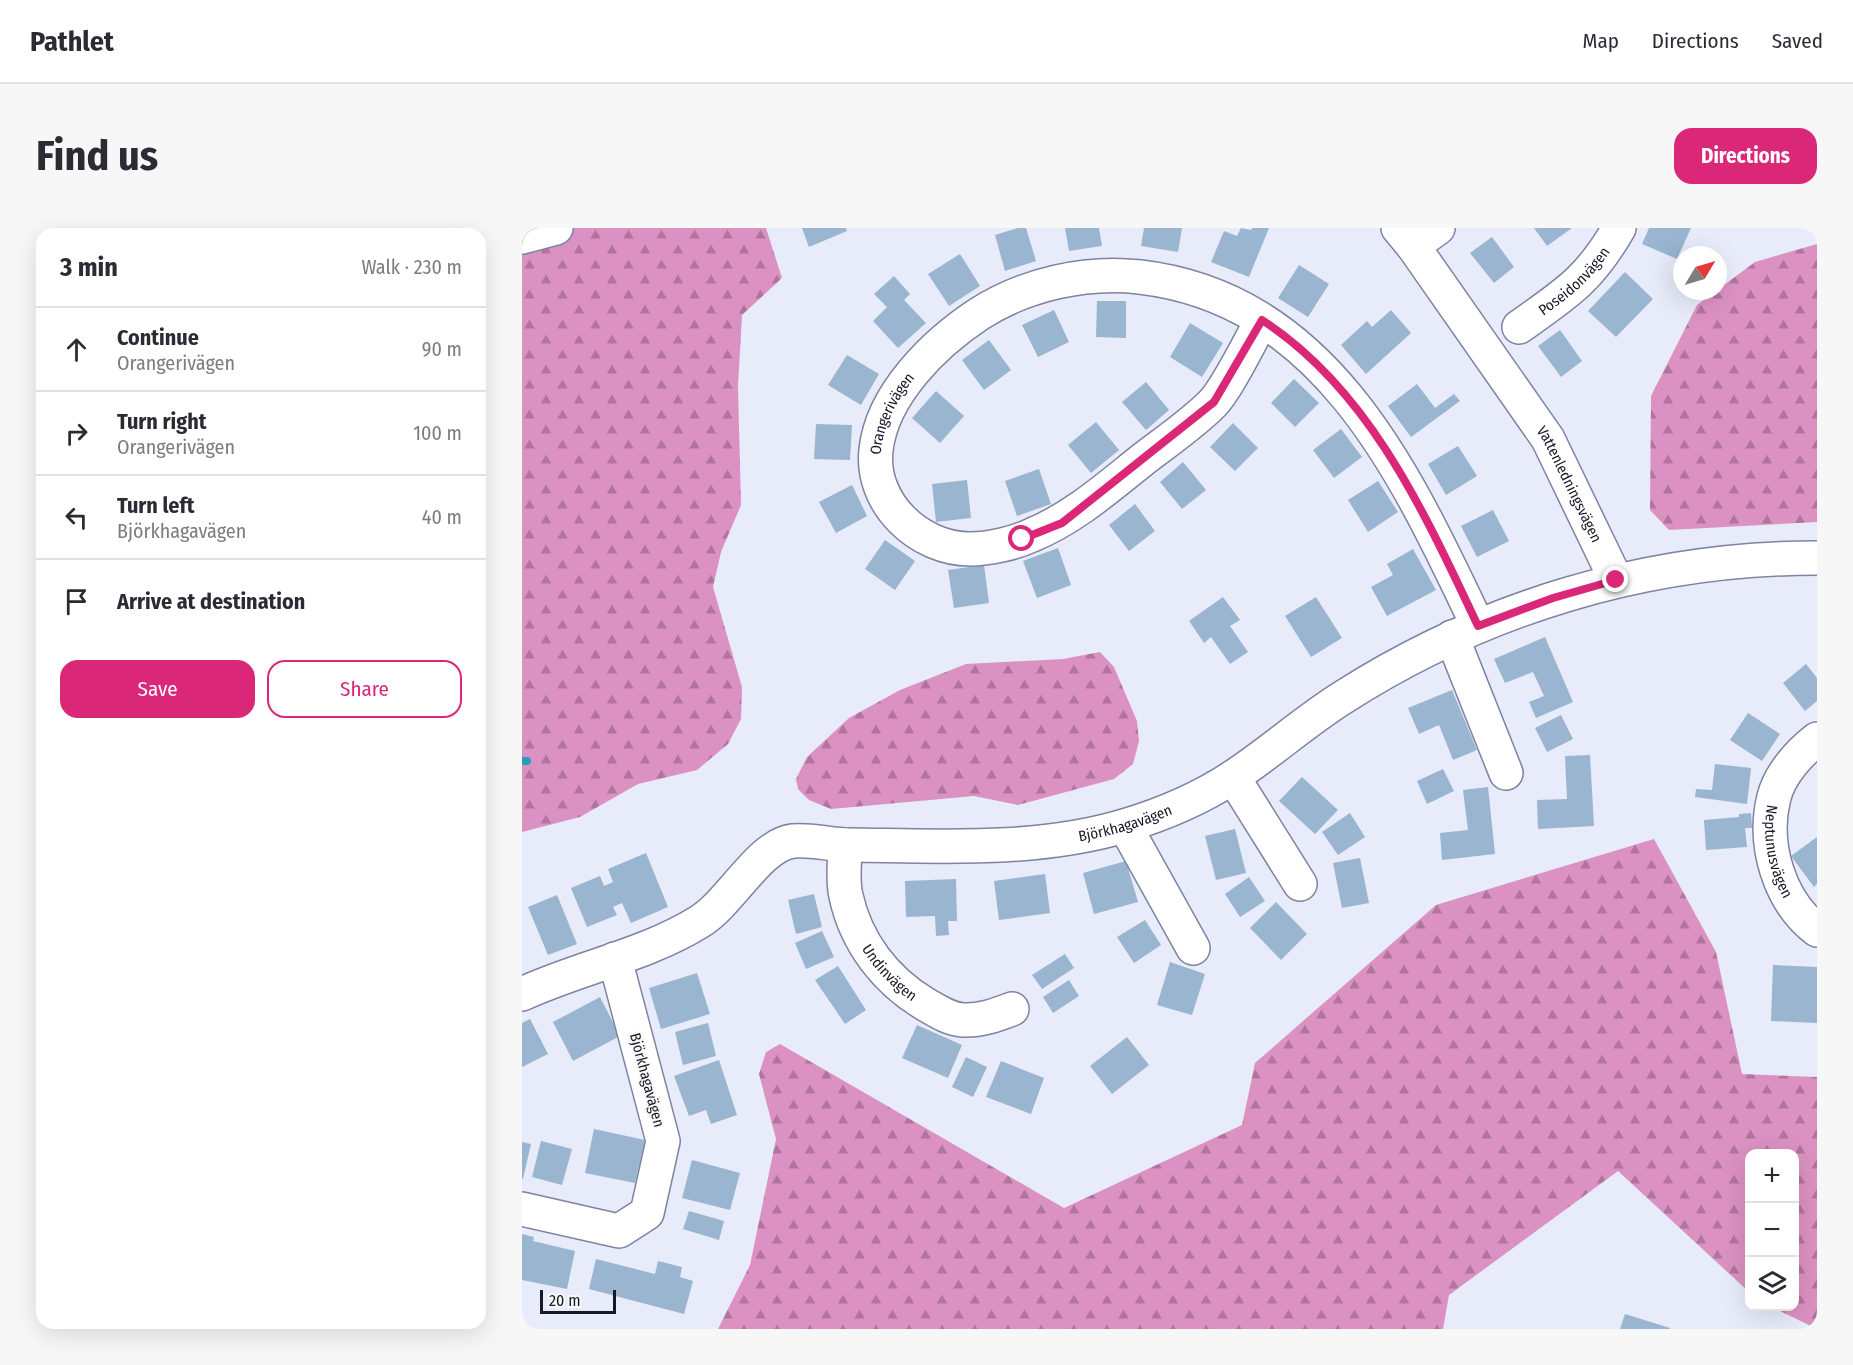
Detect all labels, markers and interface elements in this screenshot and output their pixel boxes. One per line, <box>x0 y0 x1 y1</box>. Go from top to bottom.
text: Pathlet <box>30 25 114 58</box>
text: Map <box>1582 28 1619 54</box>
text: Directions <box>1652 28 1739 54</box>
text: Saved <box>1772 28 1823 54</box>
button: Directions <box>1674 128 1817 184</box>
text: Find us <box>36 131 158 181</box>
street label: Poseidonvägen <box>1535 244 1614 319</box>
north arrow <box>1673 246 1727 300</box>
text: 3 min <box>60 252 118 283</box>
text: Walk · 230 m <box>361 255 462 279</box>
text: Continue <box>117 324 199 351</box>
icon: ahead <box>60 333 93 366</box>
text: 90 m <box>422 337 462 361</box>
text: Orangerivägen <box>117 351 235 375</box>
street label: Orangerivägen <box>867 369 918 455</box>
text: Turn right <box>117 408 206 435</box>
icon: right <box>60 417 93 450</box>
text: 100 m <box>413 421 462 445</box>
street label: Vattenledningsvägen <box>1533 423 1605 545</box>
text: Orangerivägen <box>117 435 235 459</box>
text: Turn left <box>117 492 195 519</box>
icon: left <box>60 501 93 534</box>
text: 40 m <box>422 505 462 529</box>
text: Björkhagavägen <box>117 519 246 543</box>
route start <box>1008 525 1034 551</box>
route end <box>1602 566 1628 592</box>
icon: arrive <box>60 585 93 618</box>
text: Arrive at destination <box>117 588 305 615</box>
button: Save <box>60 660 255 718</box>
button: Share <box>267 660 462 718</box>
street label: Björkhagavägen <box>1077 801 1175 846</box>
street label: Neptunusvägen <box>1761 804 1796 901</box>
street label: Undinvägen <box>858 941 920 1005</box>
street label: Björkhagavägen <box>626 1031 668 1129</box>
map controls <box>1745 1149 1799 1311</box>
button: + <box>1745 1149 1799 1203</box>
button: − <box>1745 1203 1799 1257</box>
button: layers <box>1745 1257 1799 1311</box>
scale bar <box>540 1287 616 1314</box>
text: 20 m <box>549 1291 580 1310</box>

